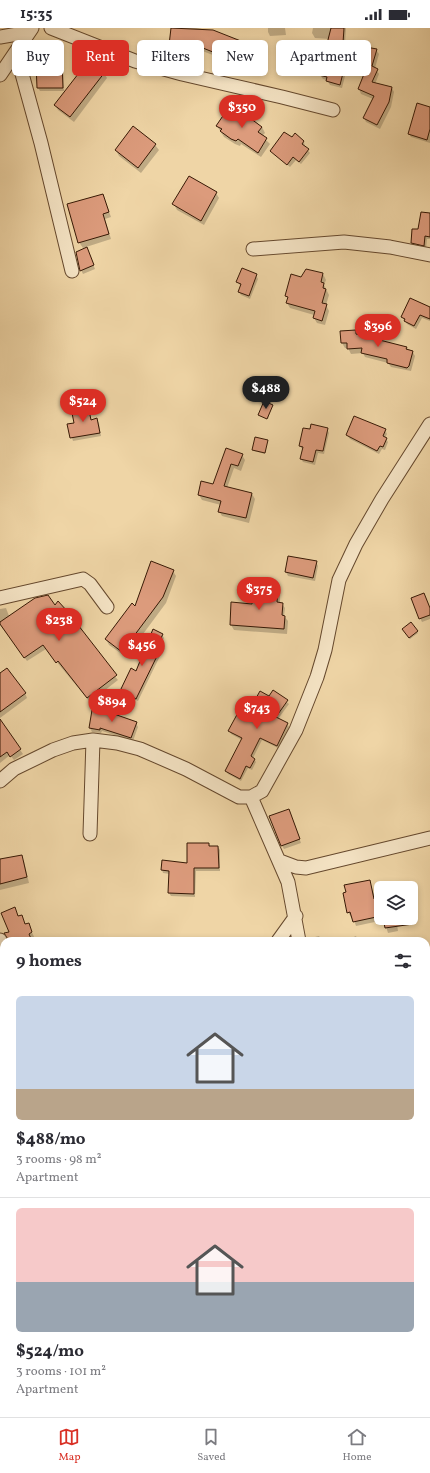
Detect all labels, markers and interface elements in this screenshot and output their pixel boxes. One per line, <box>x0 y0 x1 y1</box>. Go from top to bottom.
text: 15:35 <box>20 4 52 25</box>
chip: Buy <box>12 40 64 76</box>
chip: Rent <box>72 40 129 76</box>
chip: Filters <box>137 40 204 76</box>
chip: New <box>212 40 268 76</box>
chip: Apartment <box>276 40 371 76</box>
pin: $350 <box>218 95 266 129</box>
text: $350 <box>228 99 256 117</box>
pin: $396 <box>354 314 402 348</box>
text: $396 <box>364 318 392 336</box>
pin: $488 <box>242 376 290 410</box>
text: $488 <box>251 380 281 398</box>
pin: $524 <box>59 389 107 423</box>
text: $524 <box>69 393 97 411</box>
pin: $375 <box>235 577 283 611</box>
text: $375 <box>246 581 272 599</box>
pin: $238 <box>35 608 83 642</box>
text: $238 <box>45 612 73 630</box>
pin: $456 <box>118 633 166 667</box>
text: $456 <box>128 637 156 655</box>
pin: $894 <box>88 689 136 723</box>
text: $894 <box>97 693 127 711</box>
pin: $743 <box>233 696 281 730</box>
text: $743 <box>244 700 270 718</box>
map controls <box>374 881 418 925</box>
button: layers <box>374 881 418 925</box>
text: 9 homes <box>16 950 82 973</box>
icon: filters <box>392 950 414 972</box>
icon: home <box>179 1022 251 1094</box>
text: $488/mo <box>16 1128 86 1151</box>
text: 3 rooms · 98 m² <box>16 1151 102 1169</box>
text: Apartment <box>16 1169 79 1187</box>
icon: home <box>179 1234 251 1306</box>
text: $524/mo <box>16 1340 84 1363</box>
text: 3 rooms · 101 m² <box>16 1363 106 1381</box>
text: Apartment <box>16 1381 79 1399</box>
tab: Map <box>58 1426 80 1465</box>
tab: Saved <box>197 1426 226 1465</box>
tab: Home <box>342 1426 372 1465</box>

